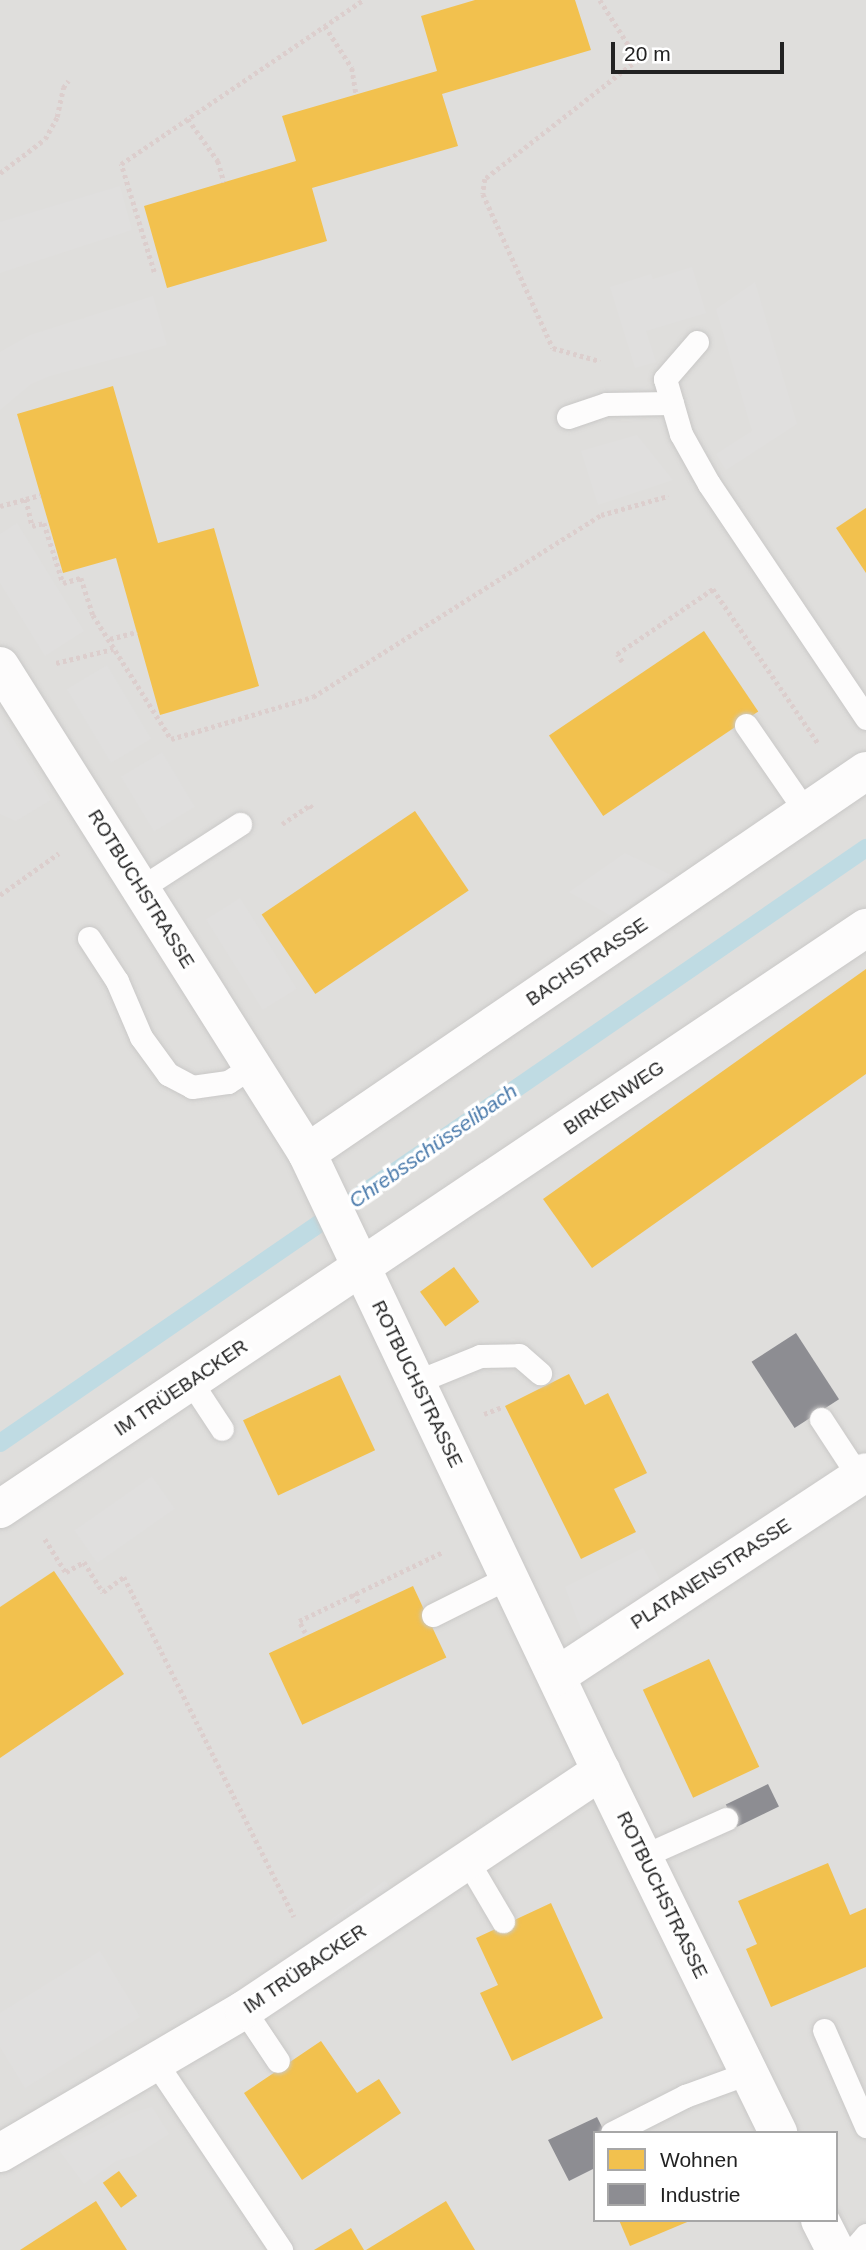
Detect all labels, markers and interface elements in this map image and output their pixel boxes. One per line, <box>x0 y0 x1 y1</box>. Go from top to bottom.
scale bar <box>614 28 787 72</box>
text: 20 m <box>624 42 671 65</box>
street label: ROTBUCHSTRASSE <box>83 806 199 972</box>
street label: BACHSTRASSE <box>522 913 652 1011</box>
street label: BIRKENWEG <box>559 1056 669 1140</box>
water label: Chrebsschüsselibach <box>344 1078 522 1214</box>
street label: ROTBUCHSTRASSE <box>367 1297 467 1471</box>
street label: IM TRÜEBACKER <box>110 1335 252 1441</box>
street label: PLATANENSTRASSE <box>627 1514 795 1634</box>
street label: ROTBUCHSTRASSE <box>612 1808 712 1982</box>
street label: IM TRÜBACKER <box>239 1919 371 2019</box>
legend <box>593 2131 838 2222</box>
text: Wohnen <box>660 2148 738 2171</box>
text: Industrie <box>660 2183 741 2206</box>

